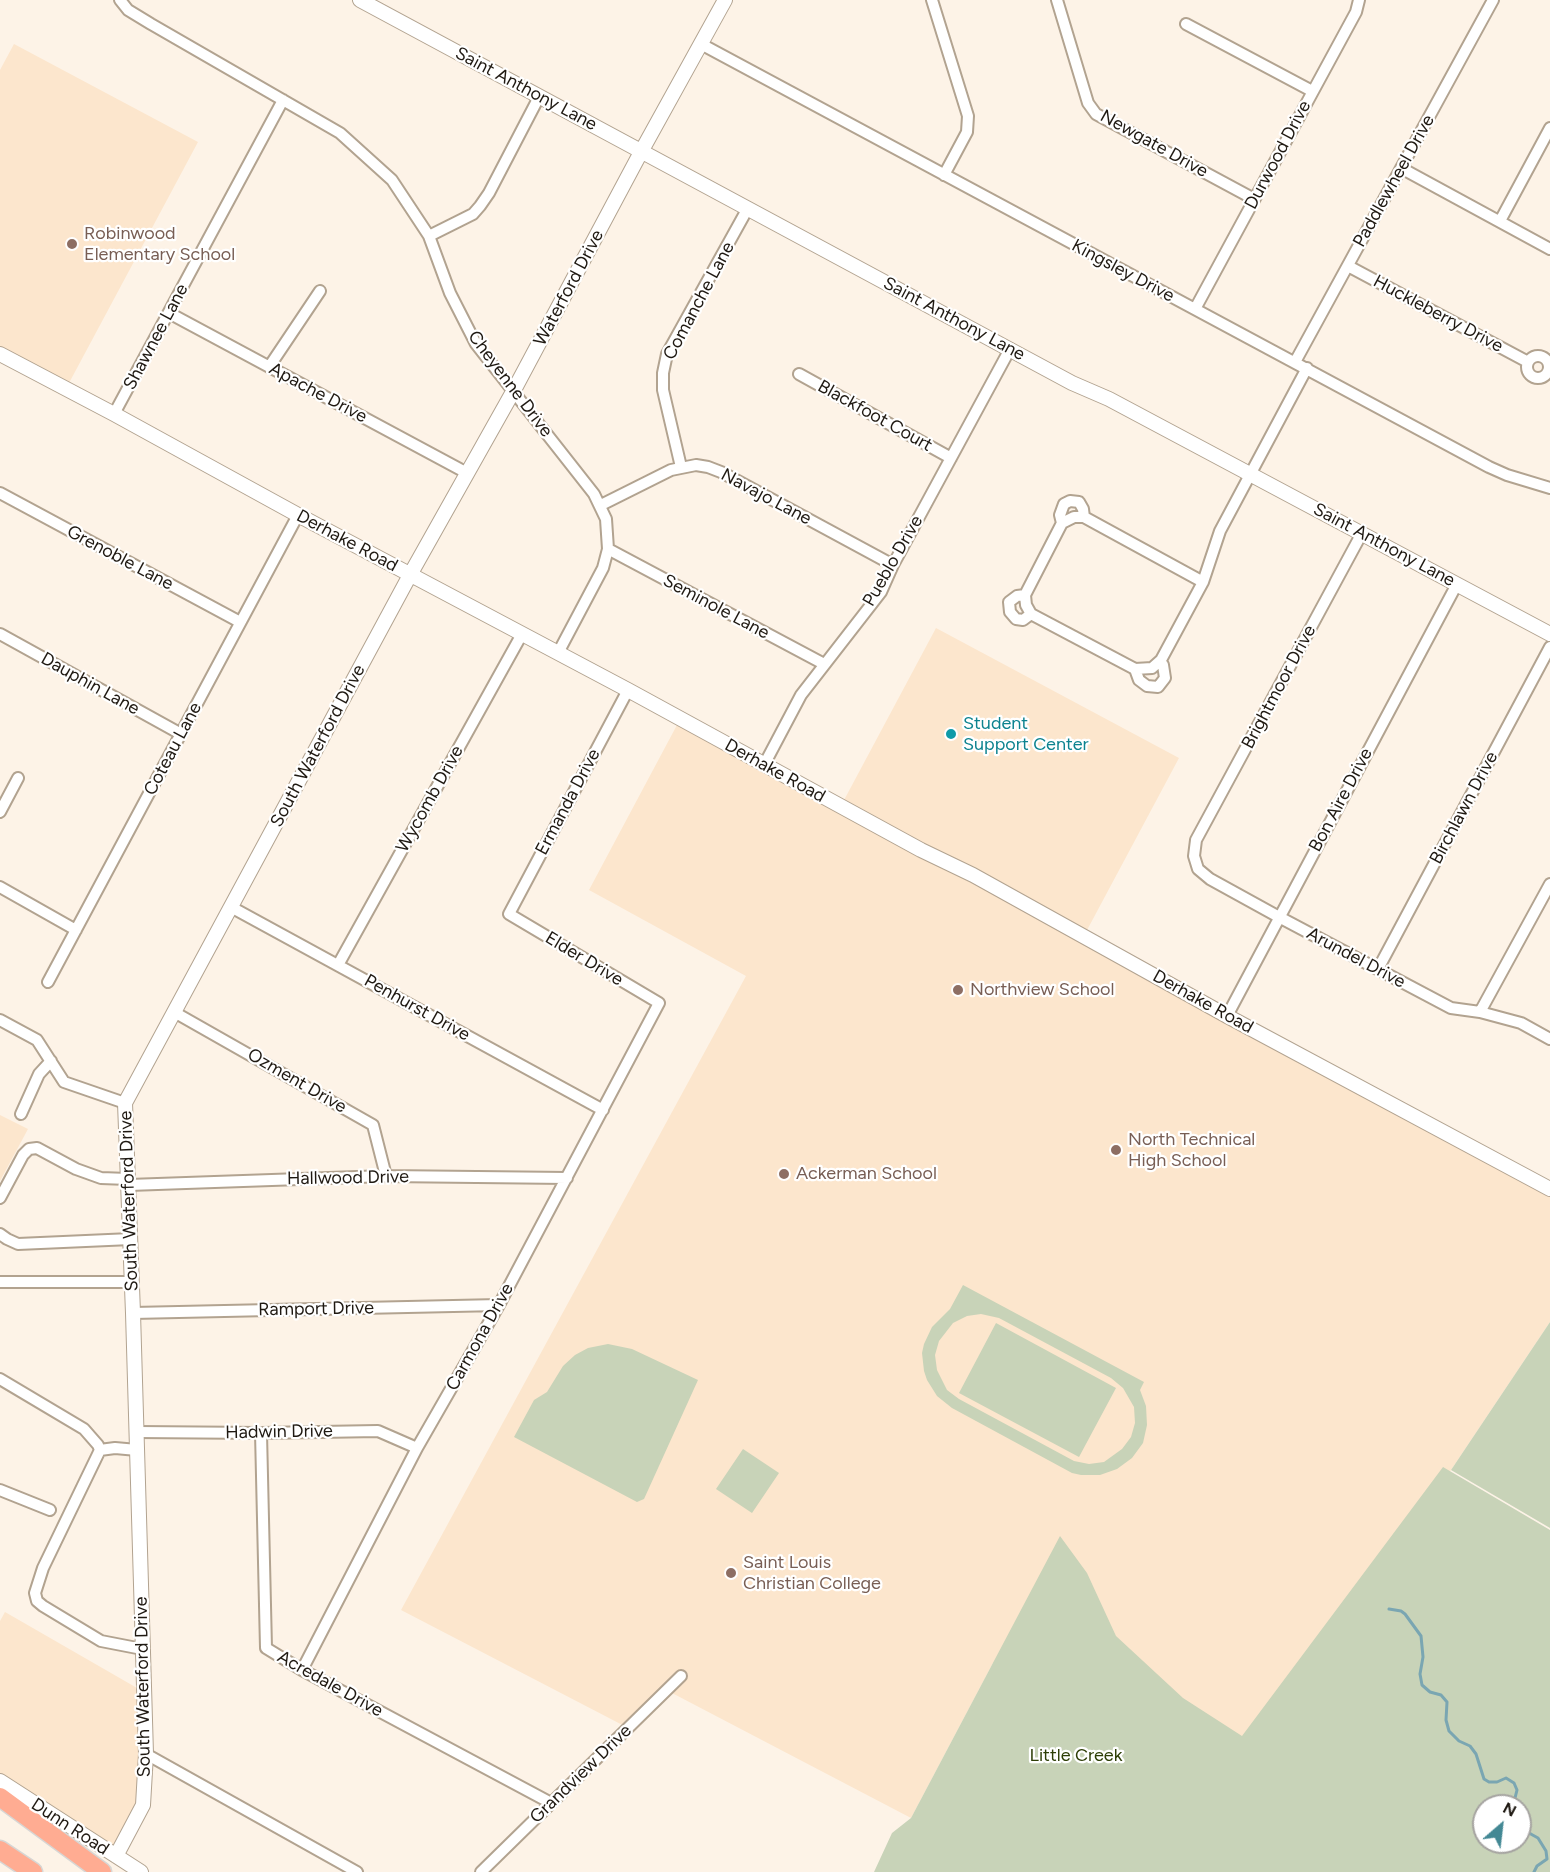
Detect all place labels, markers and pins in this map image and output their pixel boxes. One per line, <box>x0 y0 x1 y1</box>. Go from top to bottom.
place label: Robinwood Elementary School <box>84 223 235 266</box>
marker: Robinwood Elementary School <box>65 237 79 251</box>
place label: Student Support Center <box>963 713 1089 756</box>
marker: Student Support Center <box>944 727 958 741</box>
place label: Northview School <box>970 979 1115 1001</box>
marker: Northview School <box>951 983 965 997</box>
place label: North Technical High School <box>1128 1129 1255 1172</box>
marker: North Technical High School <box>1109 1143 1123 1157</box>
place label: Ackerman School <box>796 1163 937 1185</box>
marker: Ackerman School <box>777 1167 791 1181</box>
place label: Saint Louis Christian College <box>743 1552 881 1594</box>
marker: Saint Louis Christian College <box>724 1566 738 1580</box>

